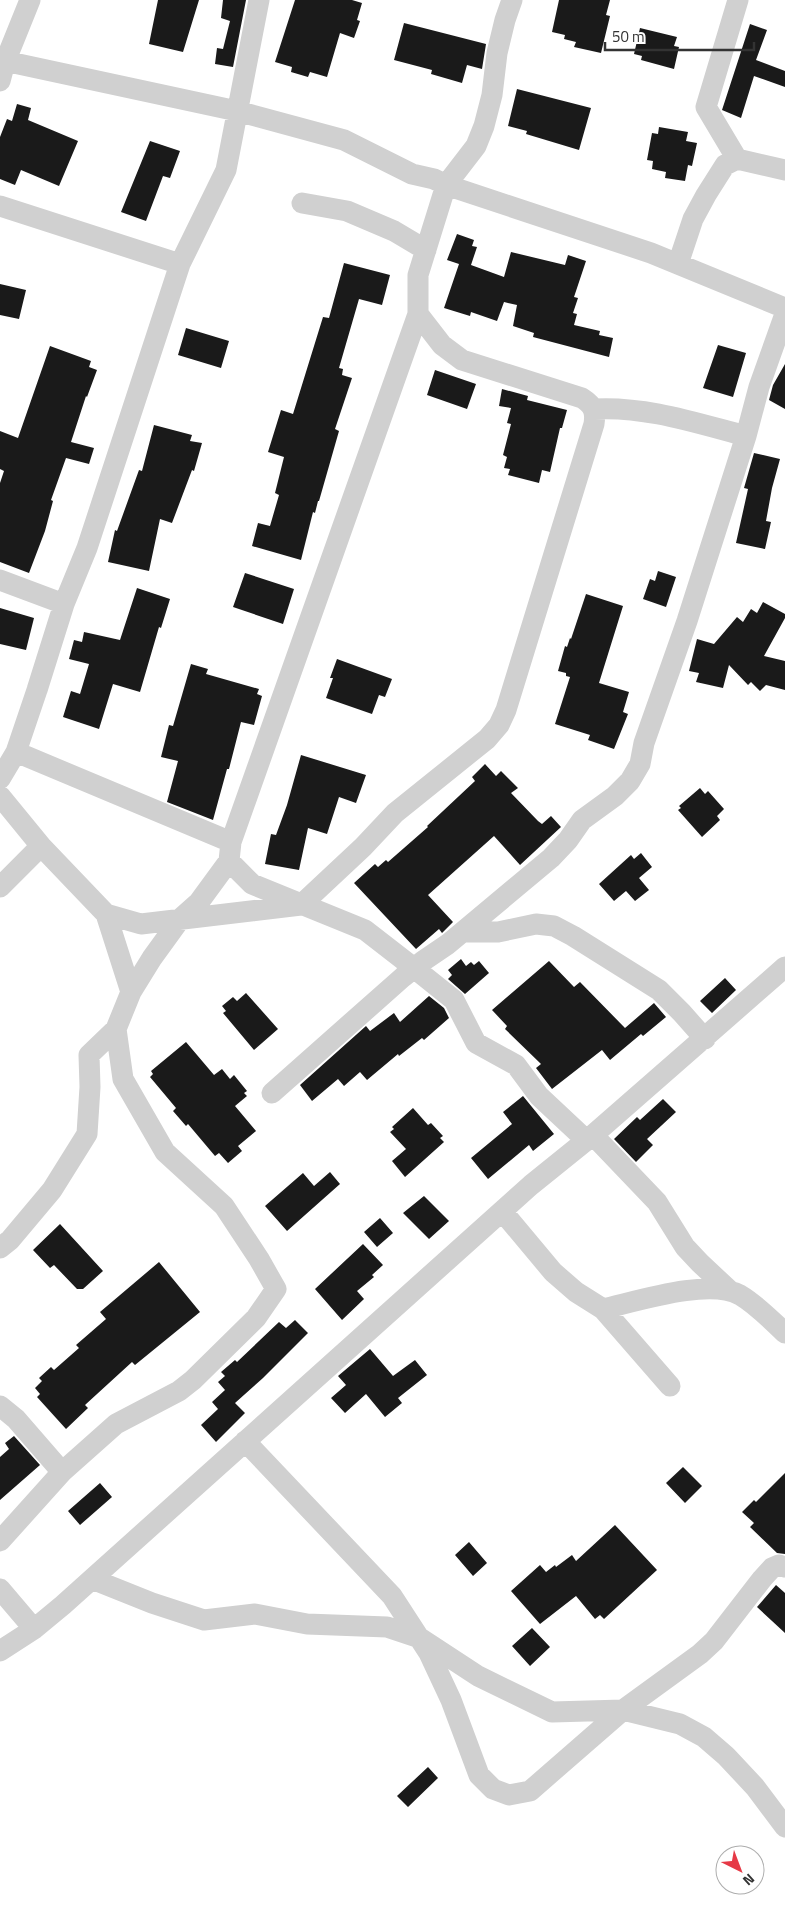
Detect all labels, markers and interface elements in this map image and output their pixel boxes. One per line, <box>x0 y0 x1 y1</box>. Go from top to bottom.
scale bar <box>605 20 754 52</box>
text: 50 m <box>612 25 645 48</box>
north arrow <box>715 1845 765 1895</box>
text: N <box>738 1869 760 1891</box>

